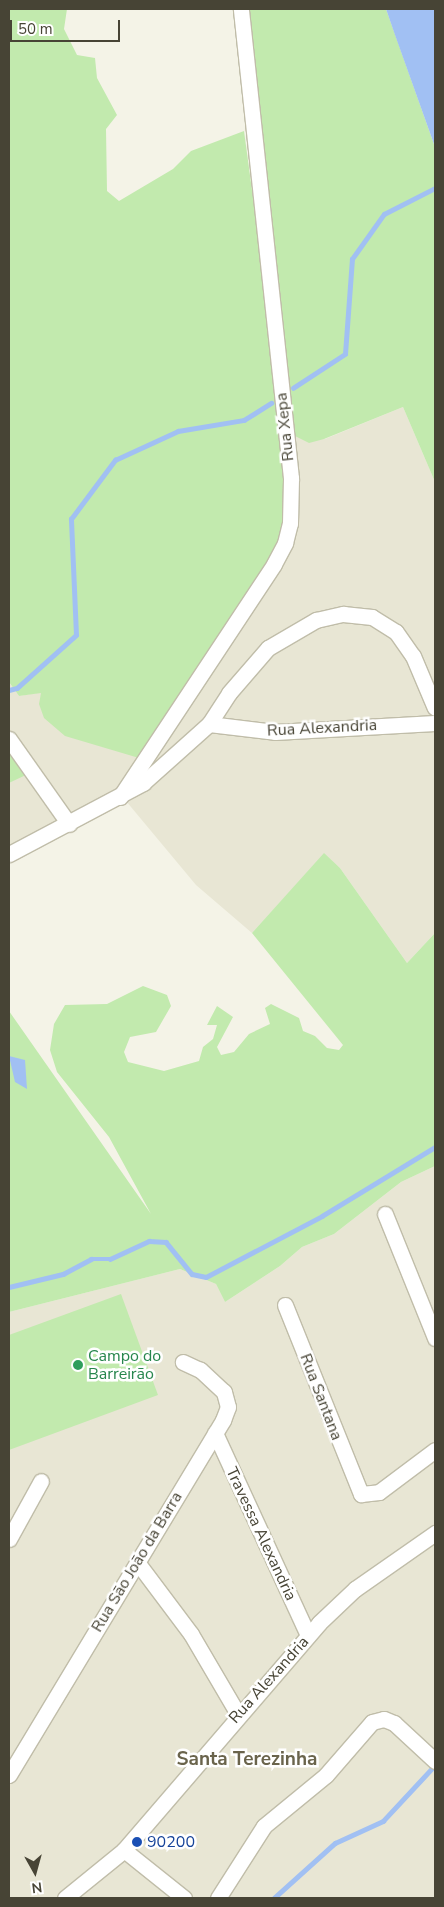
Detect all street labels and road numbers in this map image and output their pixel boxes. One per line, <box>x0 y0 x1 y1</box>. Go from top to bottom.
street label: Rua Xepa <box>272 392 298 462</box>
street label: Rua Alexandria <box>266 716 378 740</box>
street label: Rua Santana <box>296 1351 346 1443</box>
street label: Travessa Alexandria <box>222 1464 300 1604</box>
street label: Rua São João da Barra <box>88 1488 186 1636</box>
street label: Rua Alexandria <box>225 1633 313 1727</box>

